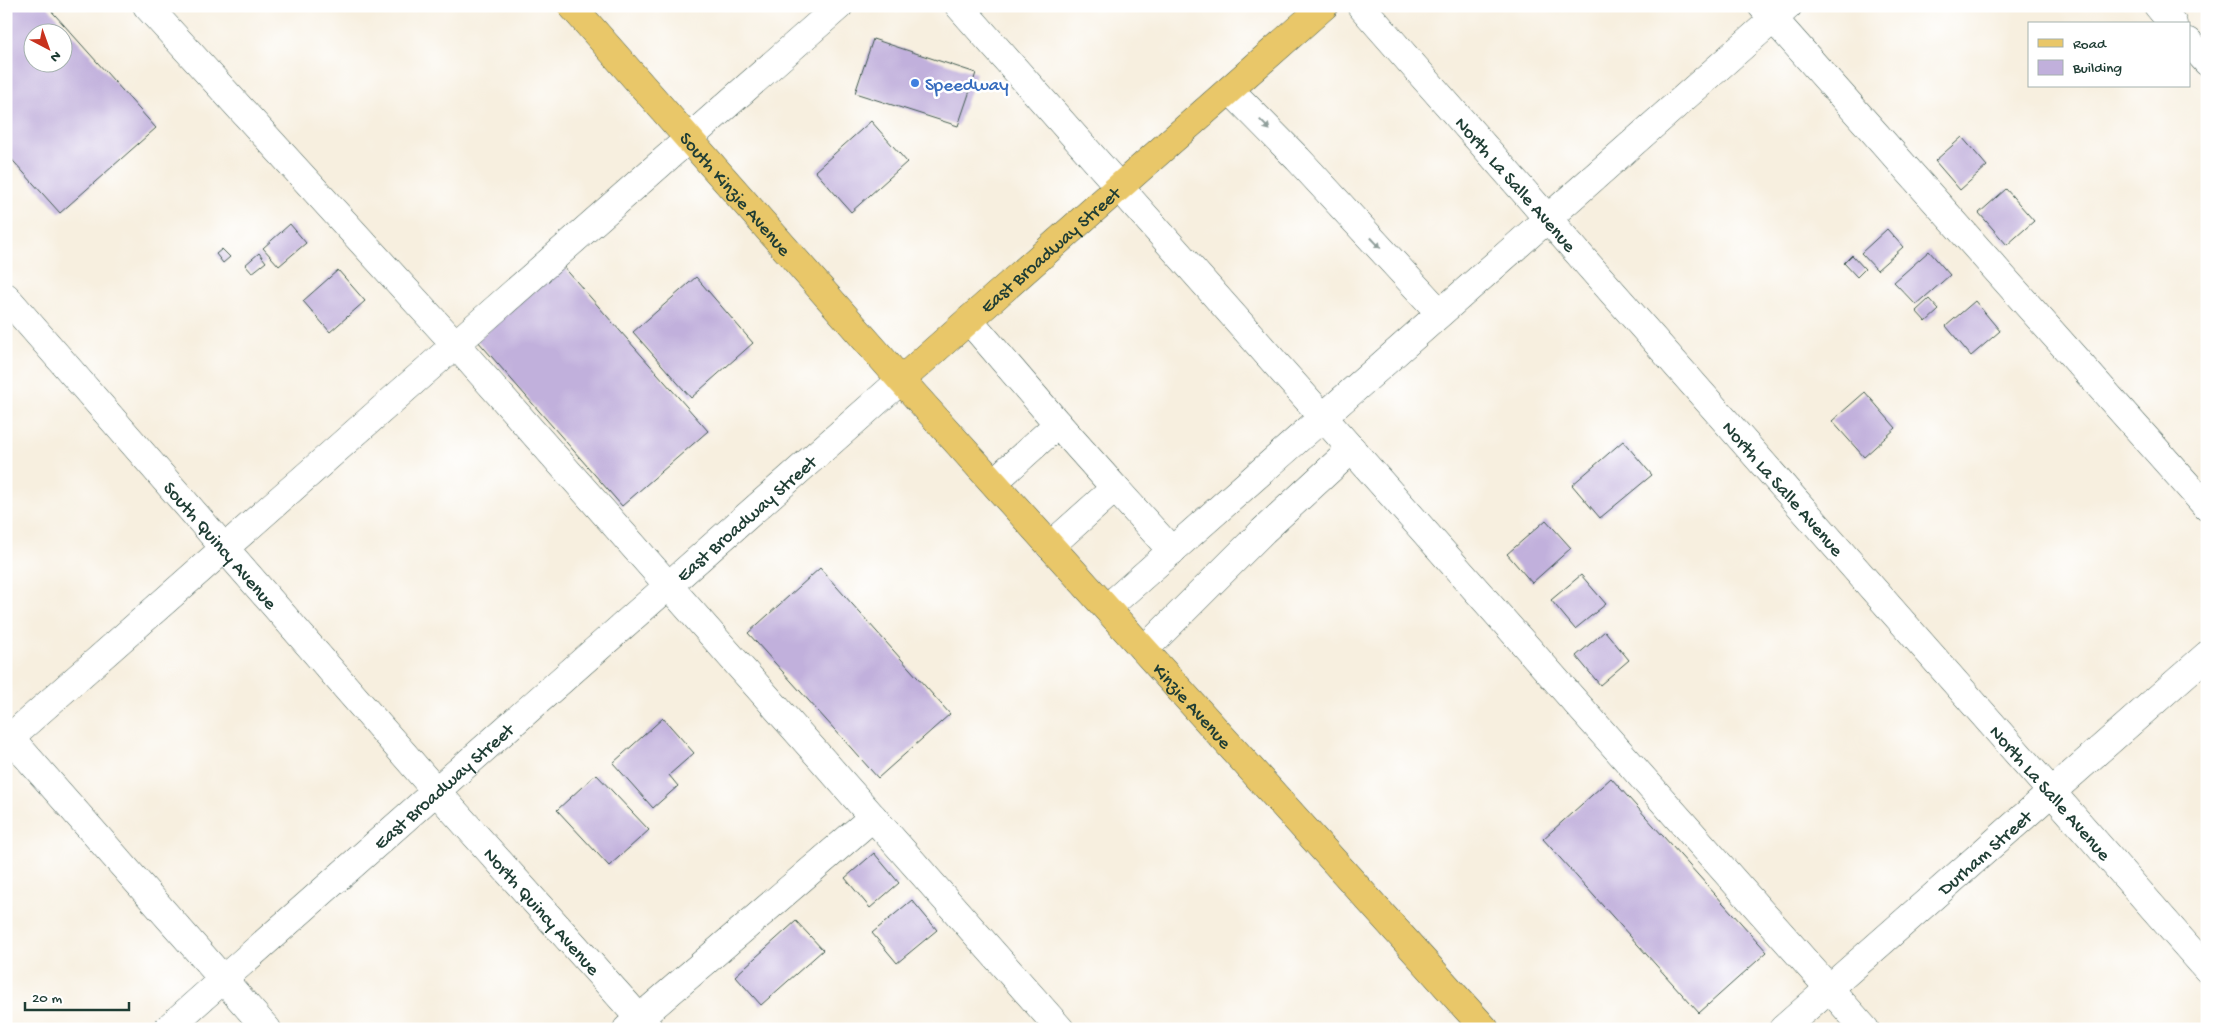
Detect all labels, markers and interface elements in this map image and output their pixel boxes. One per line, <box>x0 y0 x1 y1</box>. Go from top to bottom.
north arrow <box>22 22 72 72</box>
legend <box>2028 22 2190 88</box>
text: Road <box>2073 36 2107 54</box>
text: N <box>46 47 64 65</box>
text: Building <box>2072 60 2122 78</box>
place label: Speedway <box>925 75 1009 98</box>
marker: Speedway <box>909 77 921 89</box>
street label: North La Salle Avenue <box>1448 113 1580 258</box>
one-way arrow <box>1258 118 1270 130</box>
street label: South Kinzie Avenue <box>673 128 795 262</box>
street label: East Broadway Street <box>977 182 1128 320</box>
one-way arrow <box>1370 237 1381 250</box>
street label: North La Salle Avenue <box>1716 417 1847 563</box>
street label: East Broadway Street <box>673 451 824 588</box>
street label: South Quincy Avenue <box>157 478 281 616</box>
street label: Kinzie Avenue <box>1146 659 1235 755</box>
street label: East Broadway Street <box>370 718 522 856</box>
street label: North La Salle Avenue <box>1983 722 2115 867</box>
street label: Durham Street <box>1933 805 2040 903</box>
street label: North Quincy Avenue <box>477 844 603 981</box>
scale bar <box>25 980 129 1012</box>
text: 20 m <box>32 990 62 1008</box>

